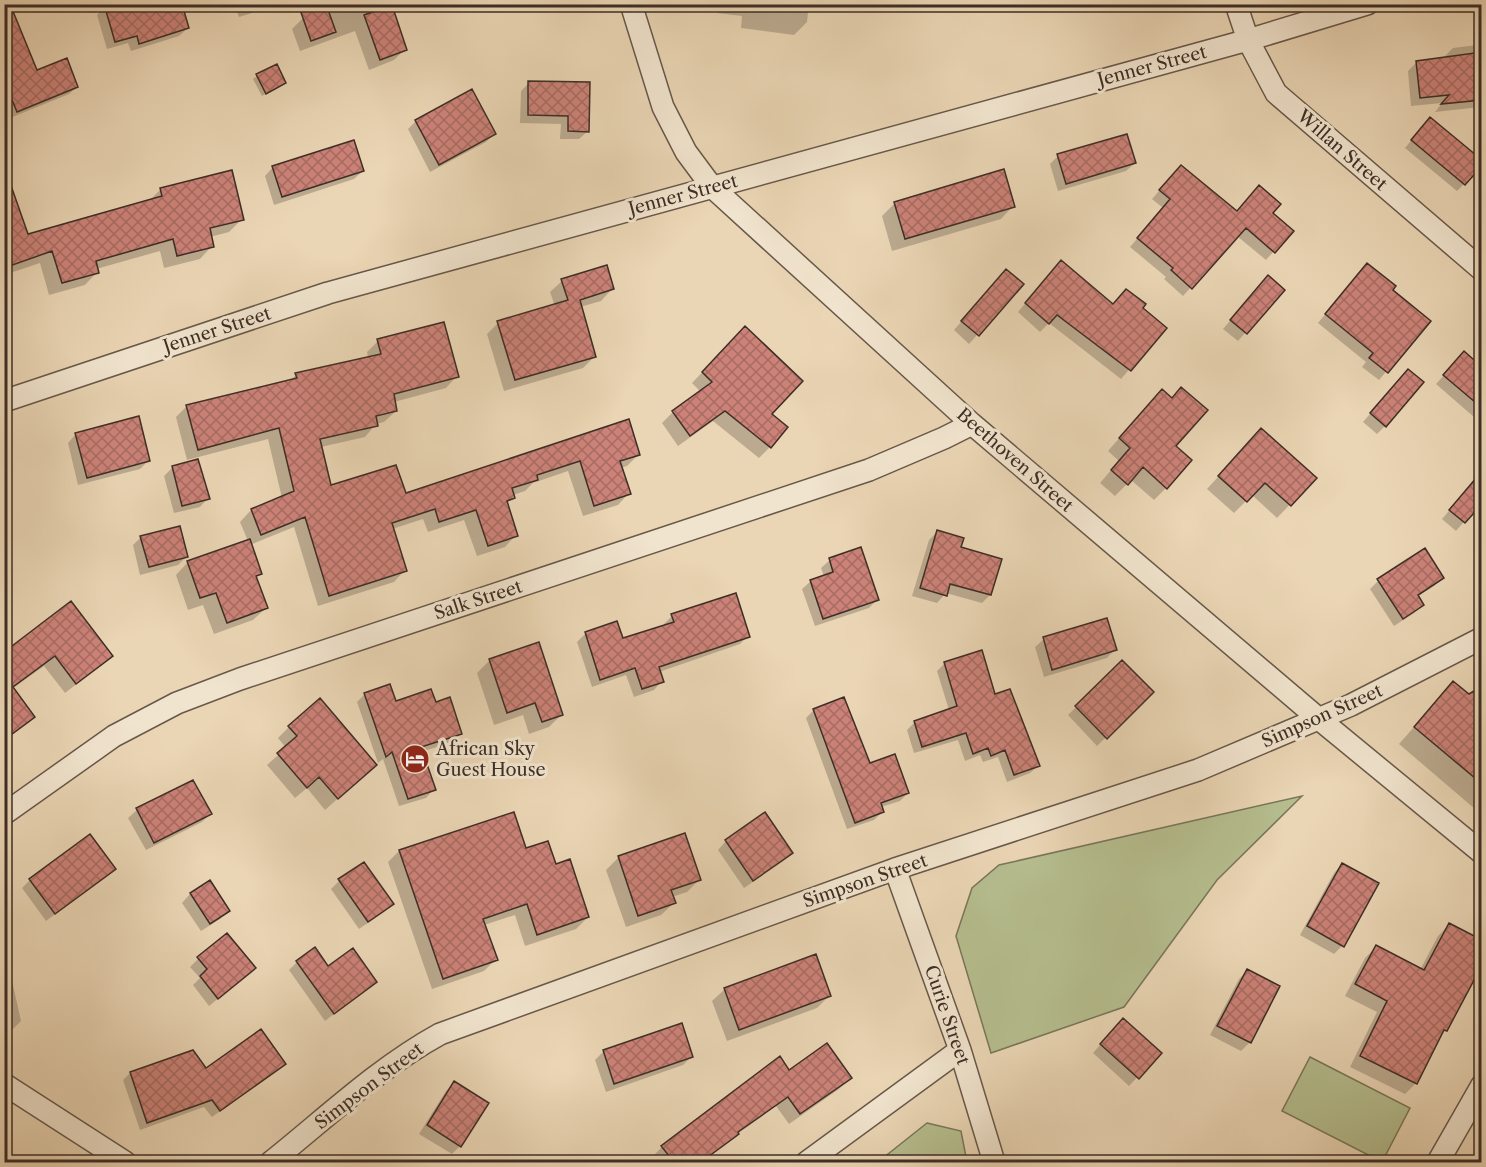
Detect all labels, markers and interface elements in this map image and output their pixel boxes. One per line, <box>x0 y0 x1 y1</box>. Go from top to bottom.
street label: Jenner Street <box>1092 41 1209 92</box>
street label: Willan Street <box>1292 104 1392 196</box>
street label: Jenner Street <box>623 170 740 221</box>
street label: Jenner Street <box>158 302 274 359</box>
street label: Beethoven Street <box>952 403 1078 517</box>
street label: Salk Street <box>431 575 525 625</box>
street label: Simpson Street <box>1258 679 1386 753</box>
place label: African Sky Guest House <box>435 738 546 781</box>
hotel icon: African Sky Guest House <box>399 743 431 775</box>
street label: Simpson Street <box>800 849 931 913</box>
street label: Curie Street <box>920 962 975 1068</box>
street label: Simpson Street <box>310 1038 428 1134</box>

